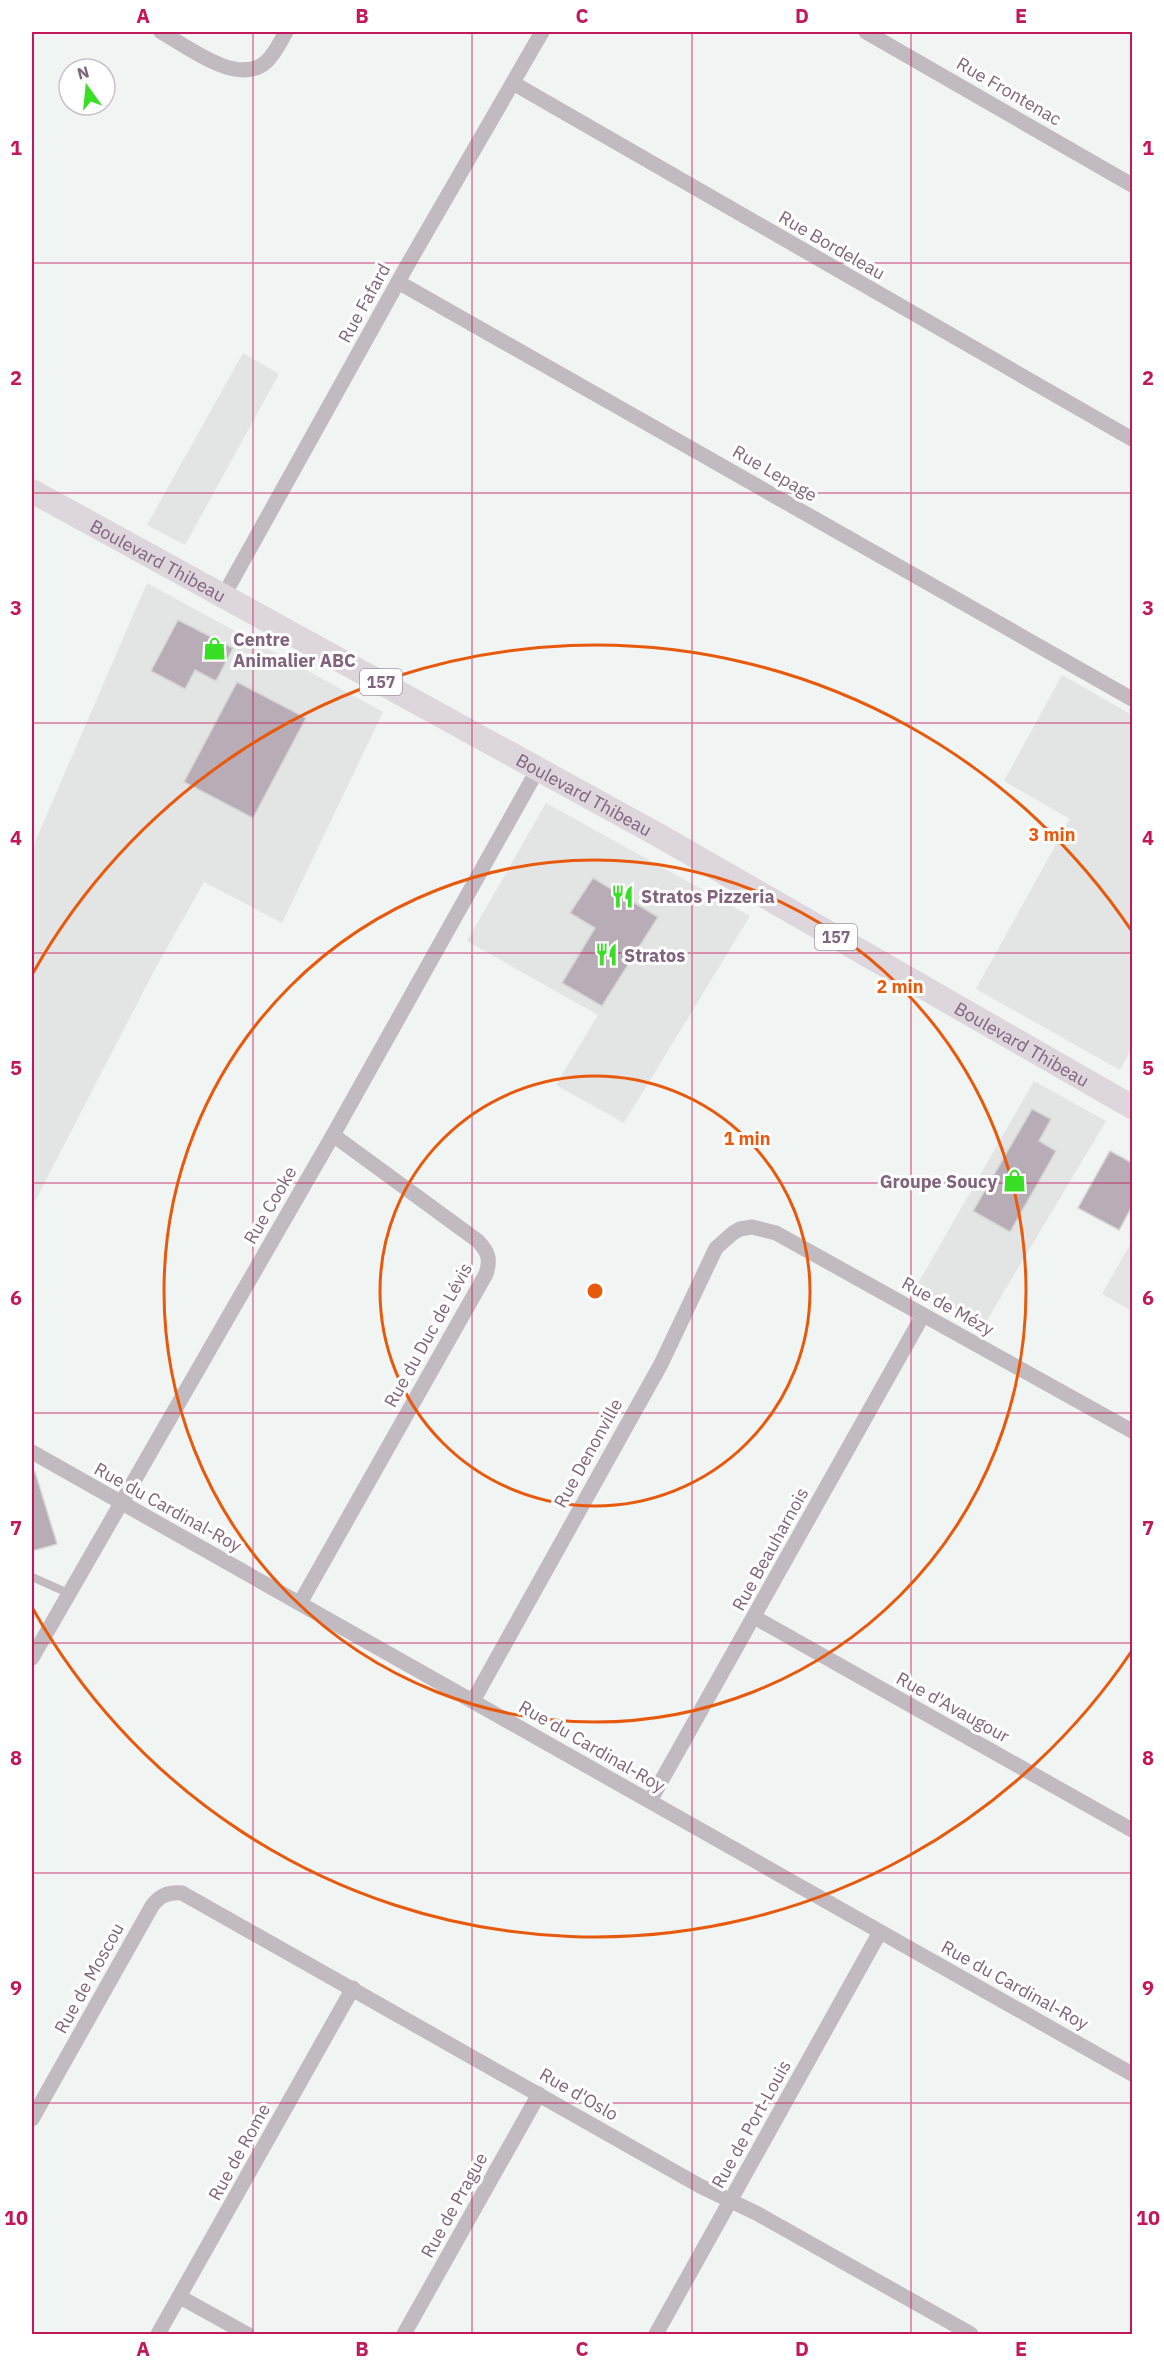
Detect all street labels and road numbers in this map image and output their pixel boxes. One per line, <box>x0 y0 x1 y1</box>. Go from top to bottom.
street label: Rue Frontenac <box>952 52 1066 130</box>
street label: Rue Bordeleau <box>775 205 889 285</box>
street label: Rue Fafard <box>333 259 395 347</box>
street label: Rue Lepage <box>729 440 822 506</box>
street label: Boulevard Thibeau <box>86 514 230 607</box>
road number: 157 <box>360 669 402 695</box>
street label: Boulevard Thibeau <box>512 748 656 841</box>
road number: 157 <box>815 924 857 950</box>
street label: Boulevard Thibeau <box>951 996 1093 1092</box>
street label: Rue Cooke <box>238 1162 302 1248</box>
street label: Rue du Duc de Lévis <box>379 1259 477 1411</box>
street label: Rue de Mézy <box>898 1271 998 1341</box>
street label: Rue Denonville <box>549 1394 627 1512</box>
street label: Rue du Cardinal-Roy <box>90 1457 246 1557</box>
street label: Rue Beauharnois <box>727 1483 813 1615</box>
street label: Rue d'Avaugour <box>892 1666 1014 1748</box>
street label: Rue du Cardinal-Roy <box>515 1695 669 1797</box>
street label: Rue de Moscou <box>49 1919 129 2037</box>
street label: Rue du Cardinal-Roy <box>937 1935 1093 2035</box>
street label: Rue de Port-Louis <box>706 2056 796 2192</box>
street label: Rue d'Oslo <box>536 2062 622 2126</box>
street label: Rue de Rome <box>203 2099 275 2205</box>
street label: Rue de Prague <box>416 2148 492 2262</box>

